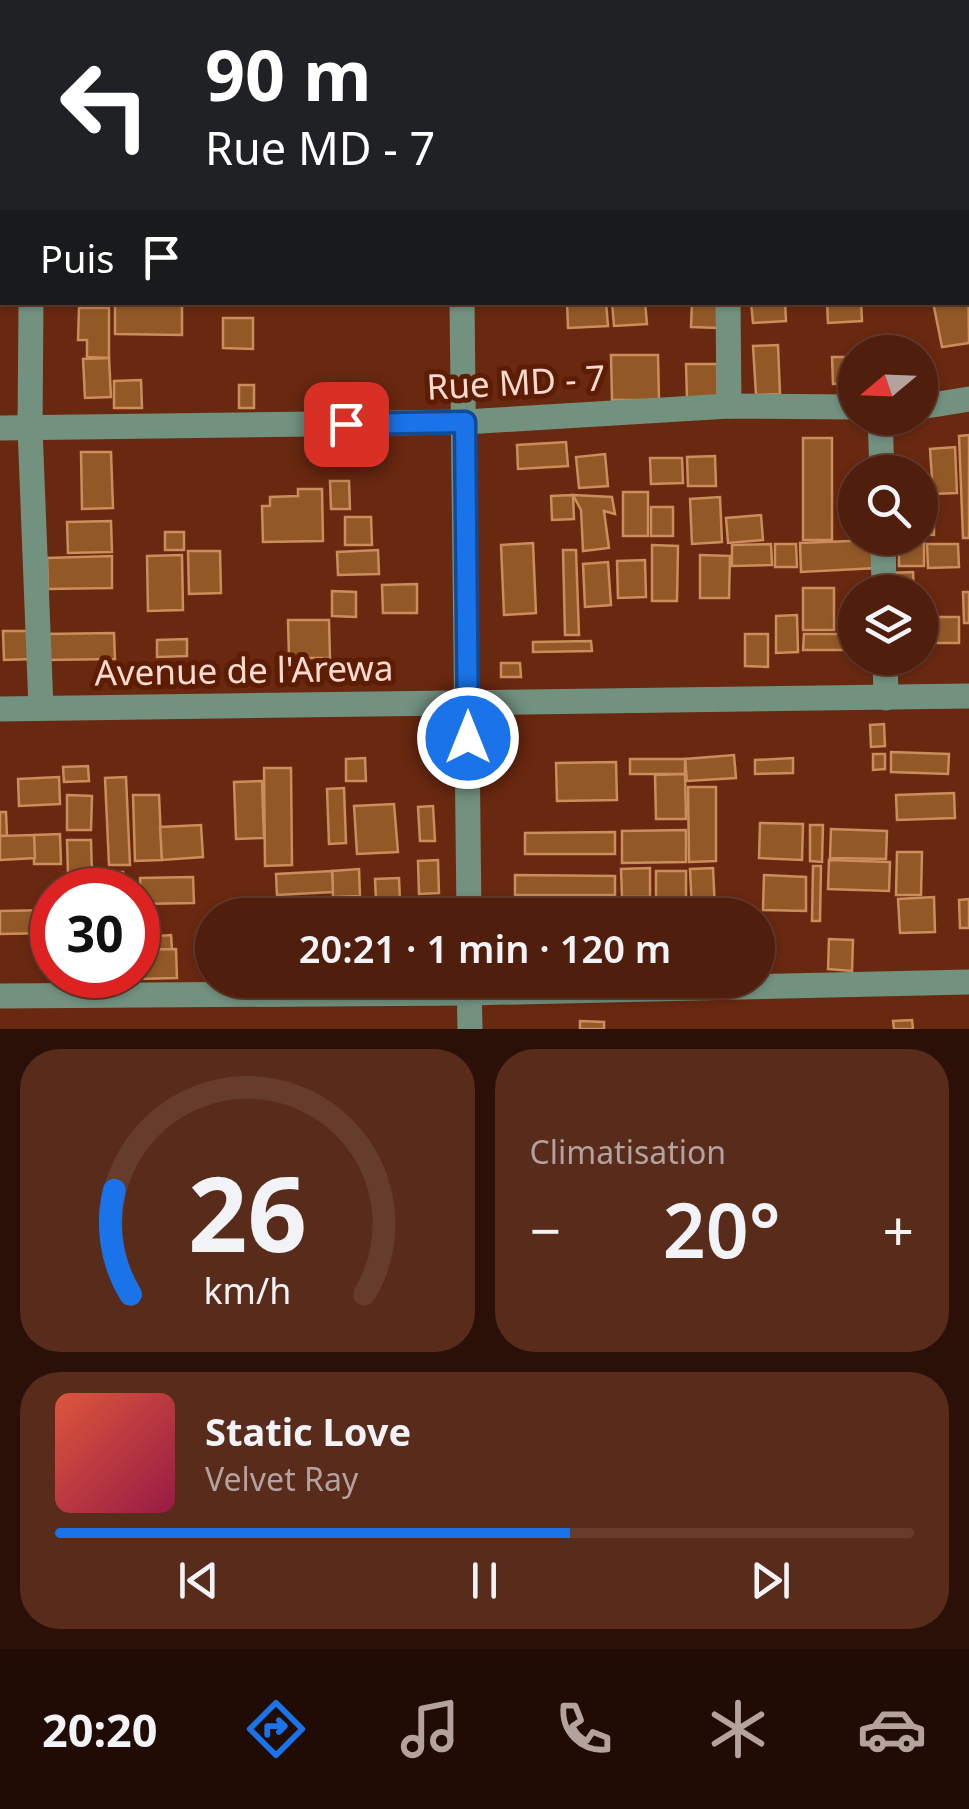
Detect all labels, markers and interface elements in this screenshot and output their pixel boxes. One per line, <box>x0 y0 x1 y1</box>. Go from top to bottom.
text: 90 m <box>205 26 372 122</box>
icon: left <box>40 40 170 170</box>
text: Rue MD - 7 <box>205 117 435 178</box>
icon: arrive <box>134 230 189 285</box>
text: Puis <box>40 232 114 284</box>
north arrow <box>838 335 938 435</box>
map controls <box>838 335 938 675</box>
street label: Rue MD - 7 <box>425 353 607 410</box>
pin <box>304 382 389 467</box>
icon: arrive <box>319 397 374 452</box>
button: search <box>838 455 938 555</box>
button: layers <box>838 575 938 675</box>
street label: Avenue de l'Arewa <box>94 643 394 696</box>
position arrow <box>416 686 520 790</box>
speed limit sign: 30 <box>30 868 160 998</box>
text: 20:21 · 1 min · 120 m <box>299 922 671 974</box>
text: Climatisation <box>530 1130 726 1173</box>
text: 26 <box>188 1141 307 1282</box>
text: 20° <box>663 1178 781 1280</box>
text: − <box>530 1192 561 1267</box>
text: + <box>883 1192 914 1267</box>
text: km/h <box>203 1266 291 1314</box>
text: Static Love <box>205 1405 411 1457</box>
text: Velvet Ray <box>205 1457 358 1500</box>
icon: previous <box>171 1553 226 1608</box>
icon: pause <box>457 1553 512 1608</box>
icon: next <box>743 1553 798 1608</box>
icon: directions <box>241 1694 311 1764</box>
icon: music <box>395 1694 465 1764</box>
icon: phone <box>549 1694 619 1764</box>
icon: climate <box>703 1694 773 1764</box>
icon: car <box>857 1694 927 1764</box>
text: 20:20 <box>42 1699 158 1760</box>

